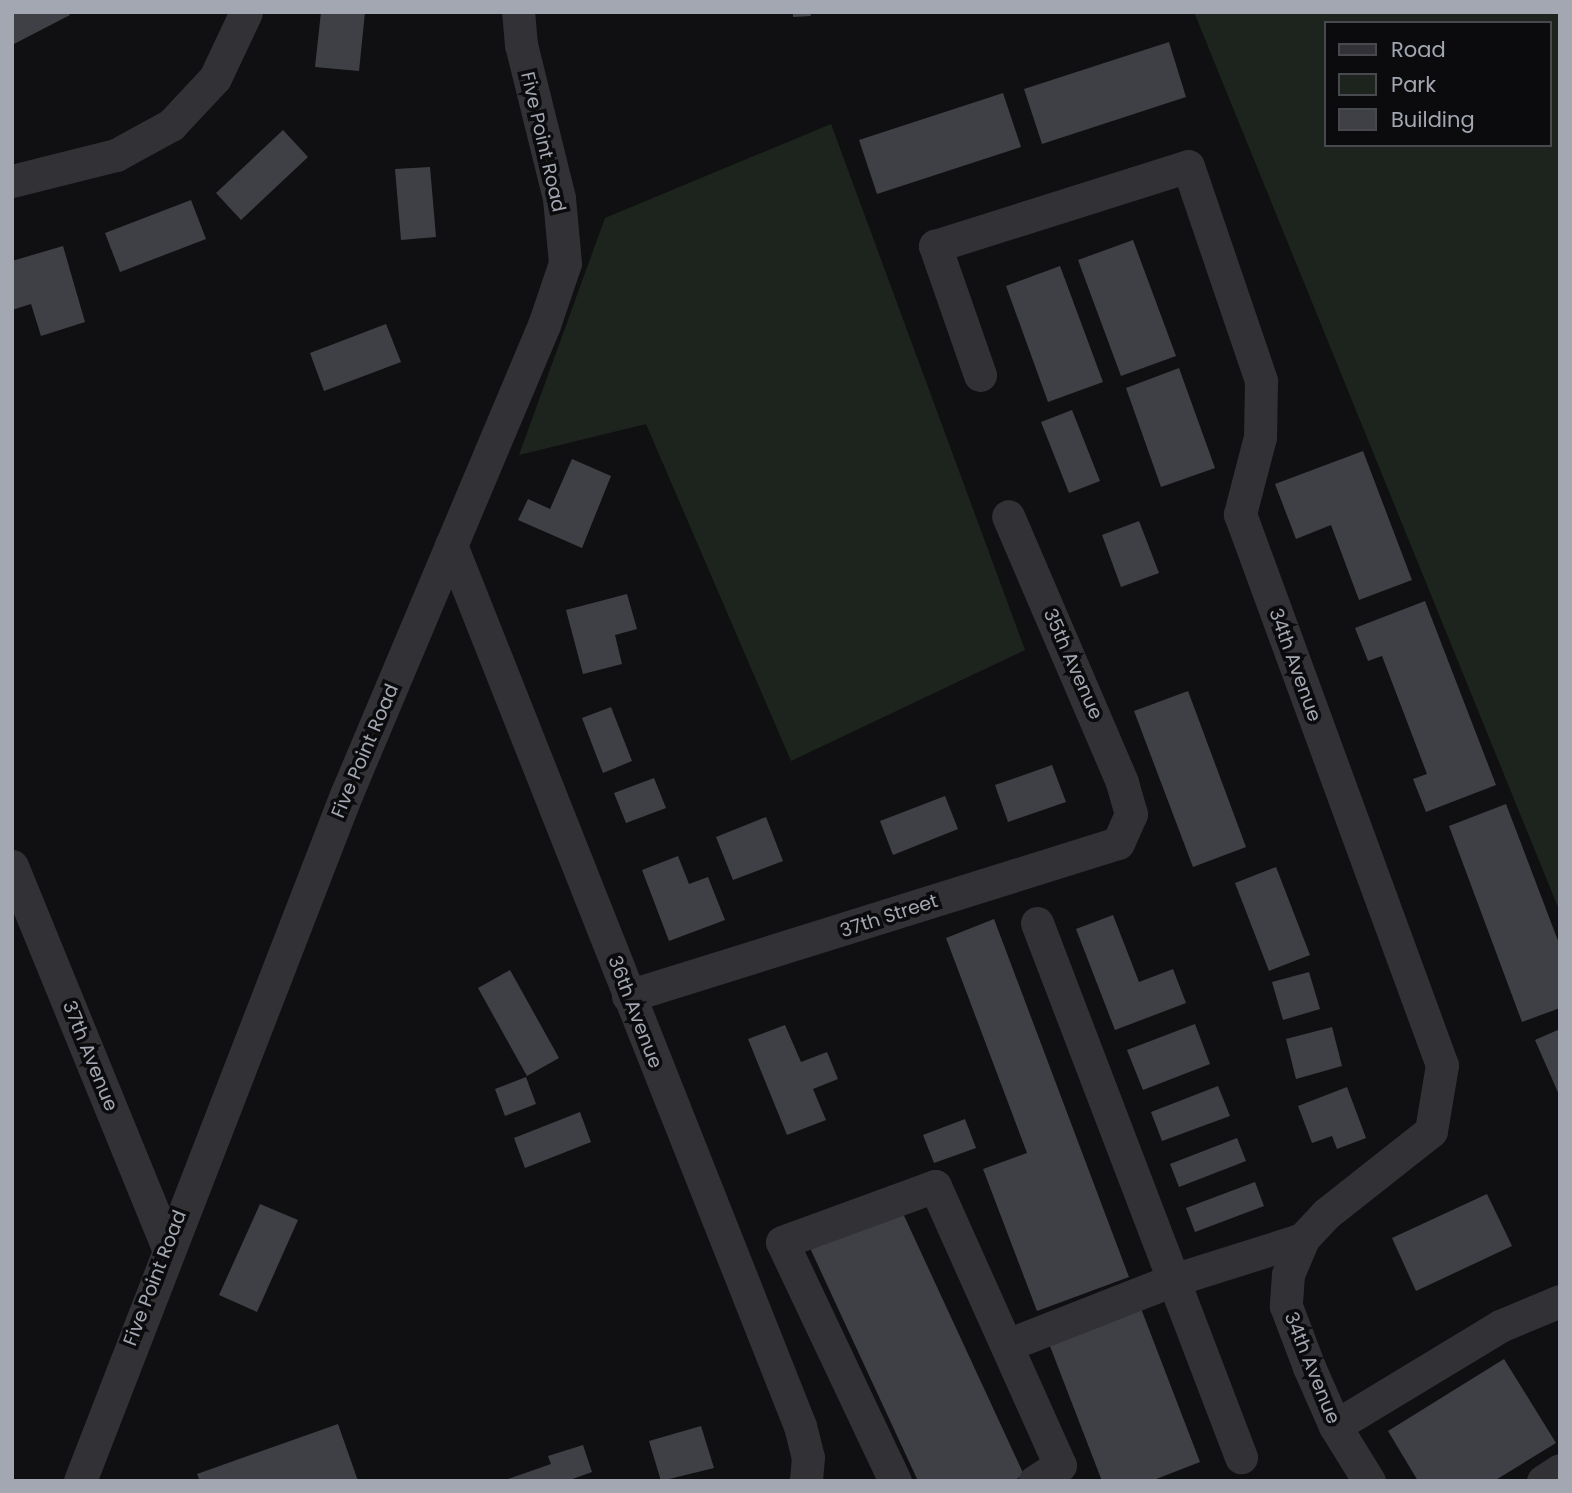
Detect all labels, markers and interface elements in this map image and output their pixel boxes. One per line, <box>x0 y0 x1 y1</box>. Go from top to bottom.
legend <box>1324 21 1551 147</box>
text: Road <box>1391 35 1446 64</box>
street label: Five Point Road <box>516 70 570 214</box>
text: Park <box>1391 70 1436 99</box>
text: Building <box>1391 105 1475 134</box>
street label: 35th Avenue <box>1038 605 1108 723</box>
street label: 34th Avenue <box>1264 605 1326 725</box>
street label: Five Point Road <box>327 681 403 821</box>
street label: 37th Street <box>837 889 941 943</box>
street label: 36th Avenue <box>603 952 667 1072</box>
street label: 37th Avenue <box>58 997 122 1115</box>
street label: Five Point Road <box>119 1207 191 1349</box>
street label: 34th Avenue <box>1279 1309 1345 1427</box>

